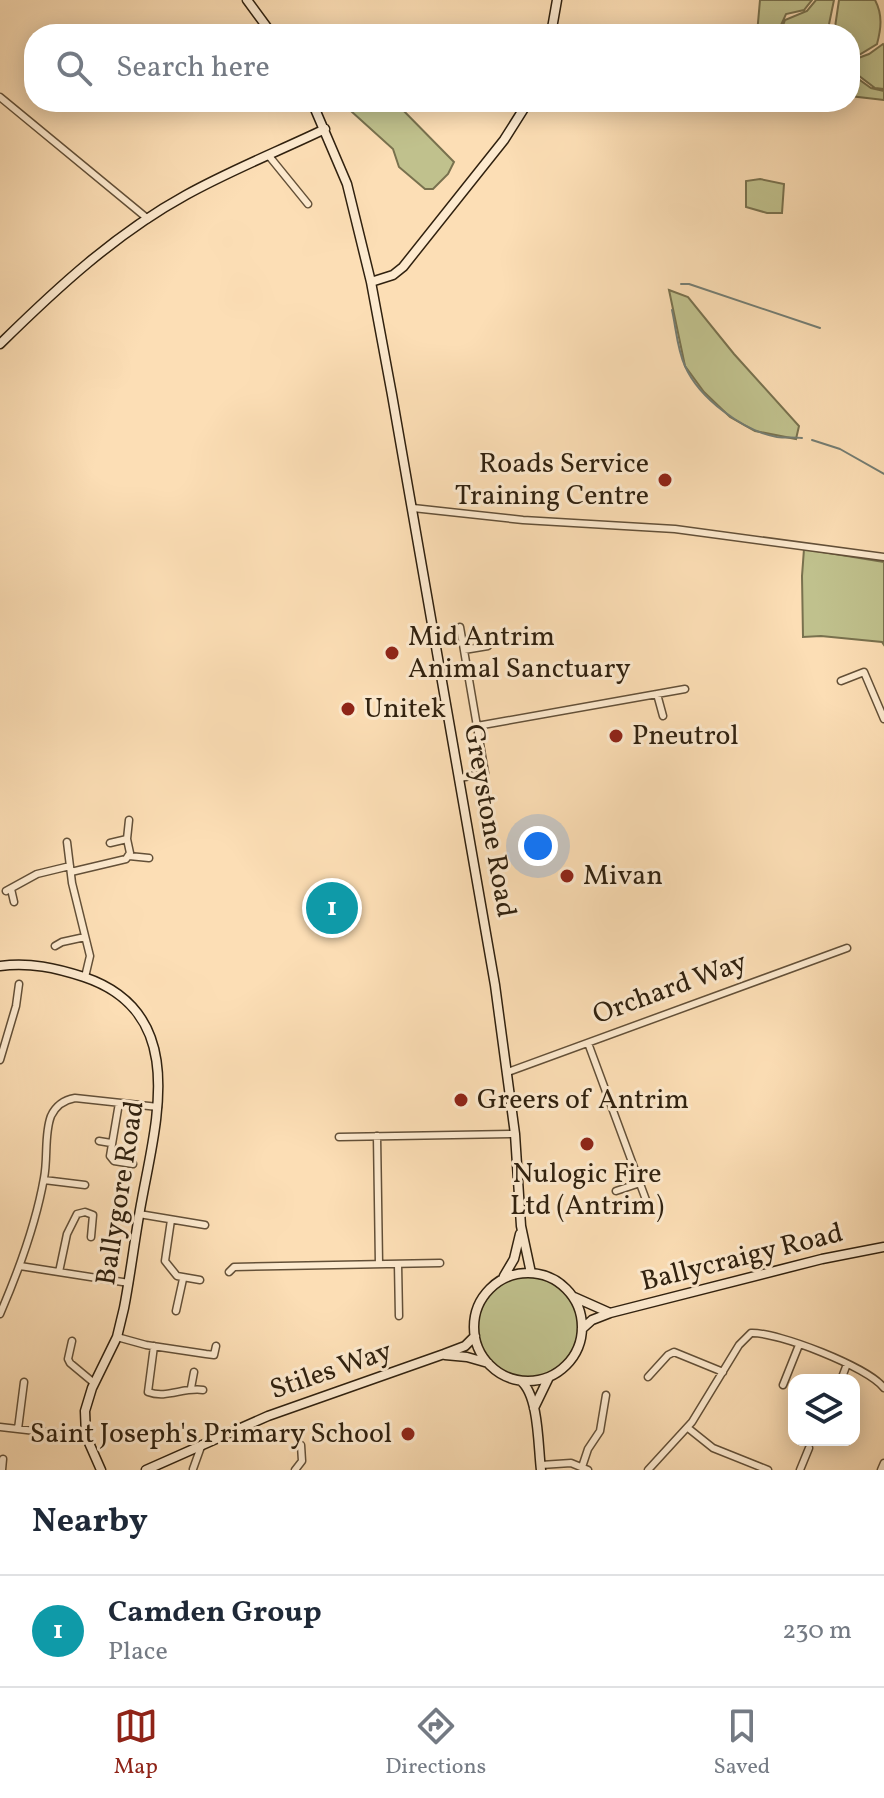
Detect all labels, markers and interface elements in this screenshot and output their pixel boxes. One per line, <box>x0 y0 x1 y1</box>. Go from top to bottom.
search box <box>24 24 860 112</box>
icon: search <box>52 46 96 90</box>
text: Search here <box>116 47 270 89</box>
place label: Roads Service Training Centre <box>455 445 649 516</box>
marker: Roads Service Training Centre <box>656 471 674 489</box>
place label: Mid Antrim Animal Sanctuary <box>408 618 631 689</box>
marker: Mid Antrim Animal Sanctuary <box>383 644 401 662</box>
place label: Unitek <box>364 690 446 729</box>
marker: Unitek <box>339 700 357 718</box>
place label: Pneutrol <box>632 717 739 756</box>
street label: Greystone Road <box>453 721 525 921</box>
marker: Pneutrol <box>607 727 625 745</box>
your location <box>518 826 558 866</box>
place label: Mivan <box>583 857 663 896</box>
marker: Mivan <box>558 867 576 885</box>
pin: 1 <box>306 878 358 938</box>
street label: Orchard Way <box>588 943 752 1035</box>
place label: Greers of Antrim <box>477 1081 689 1120</box>
marker: Greers of Antrim <box>452 1091 470 1109</box>
street label: Ballygore Road <box>87 1098 155 1288</box>
marker: Nulogic Fire Ltd (Antrim) <box>578 1135 596 1153</box>
place label: Nulogic Fire Ltd (Antrim) <box>510 1155 664 1226</box>
street label: Ballycraigy Road <box>637 1214 847 1302</box>
street label: Stiles Way <box>265 1332 397 1410</box>
map controls <box>788 1374 860 1446</box>
button: layers <box>788 1374 860 1446</box>
place label: Saint Joseph's Primary School <box>30 1415 392 1454</box>
marker: Saint Joseph's Primary School <box>399 1425 417 1443</box>
text: Nearby <box>32 1499 148 1546</box>
text: Camden Group <box>108 1592 322 1634</box>
text: 1 <box>53 1613 63 1649</box>
text: 230 m <box>782 1613 852 1649</box>
text: Place <box>108 1634 168 1670</box>
tab: Map <box>114 1704 158 1783</box>
tab: Directions <box>385 1704 486 1783</box>
tab: Saved <box>714 1704 770 1783</box>

